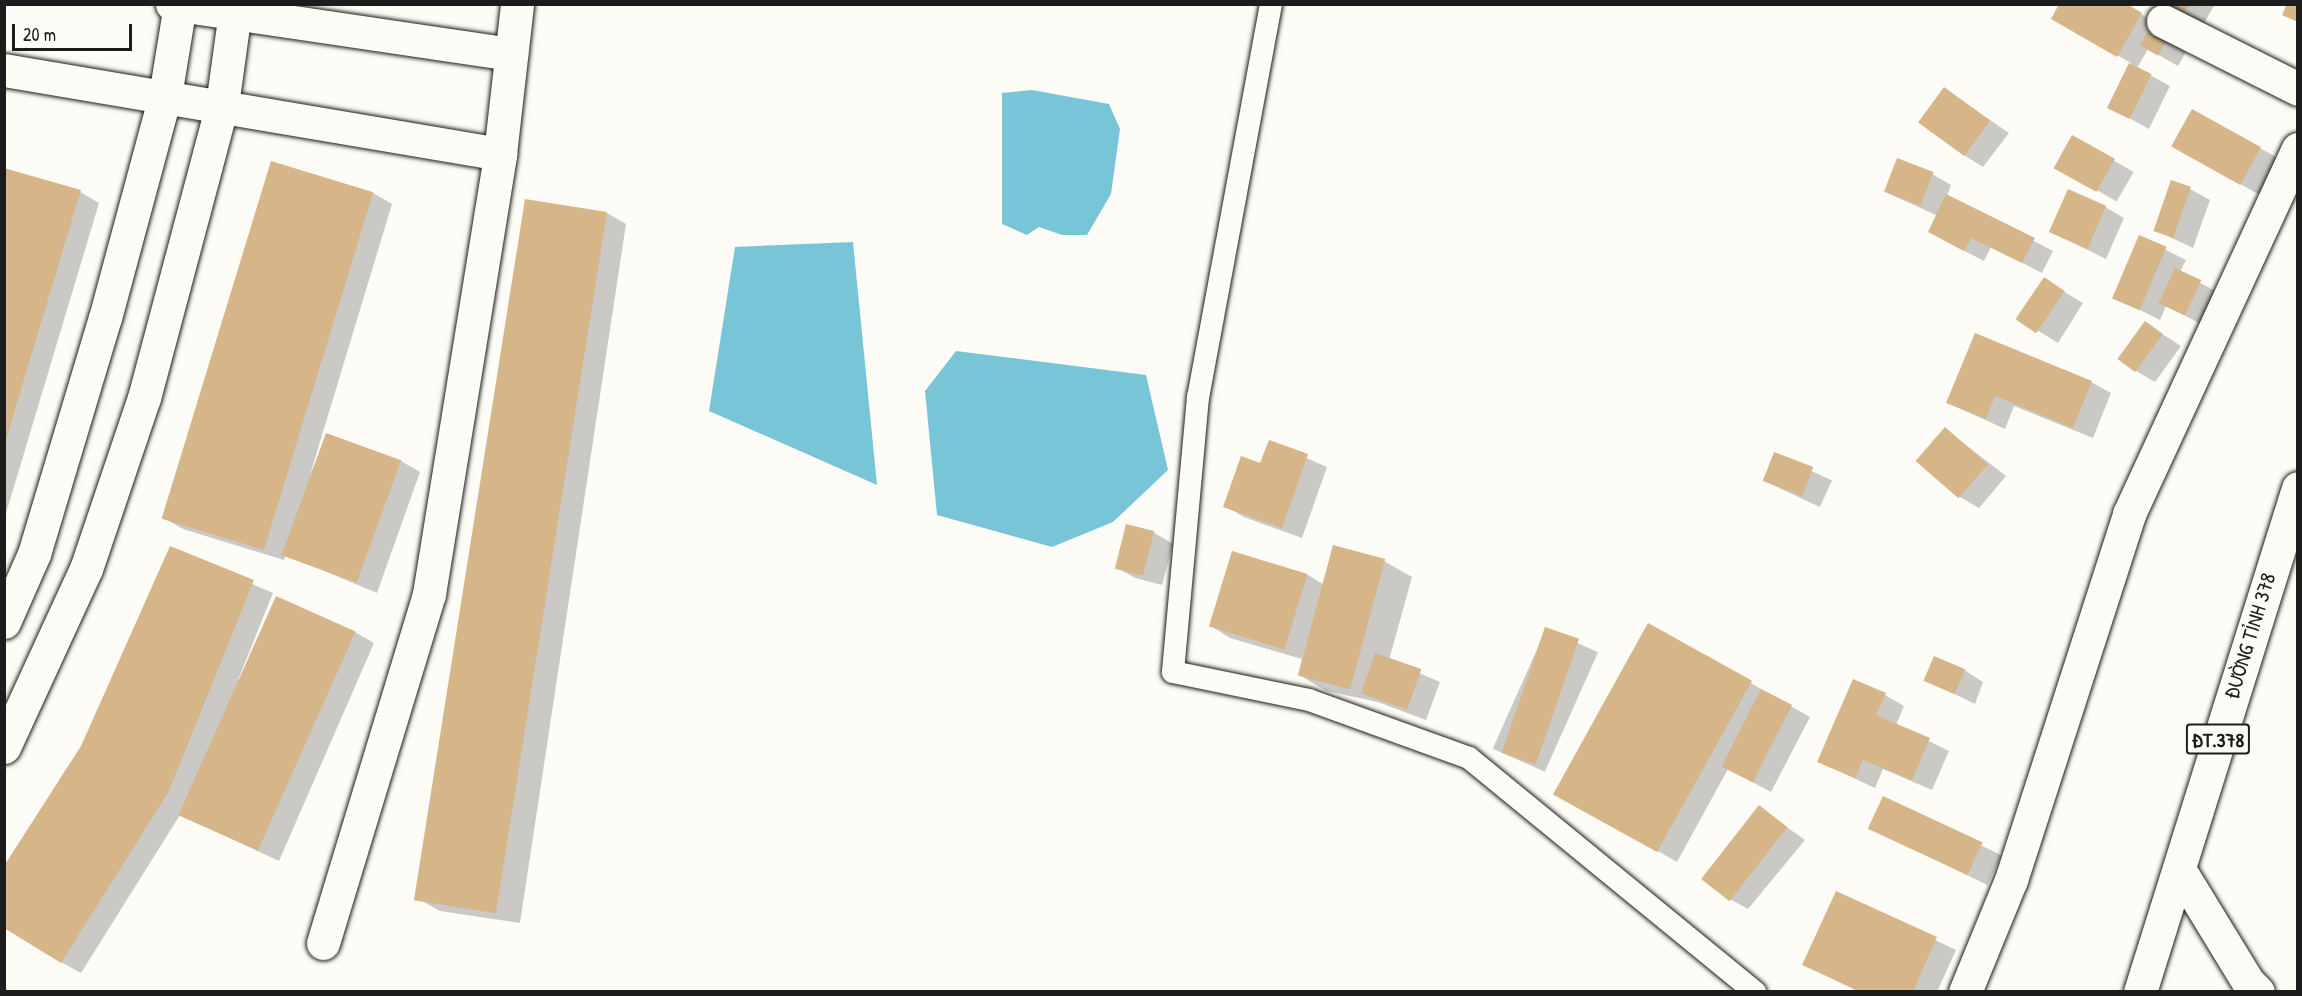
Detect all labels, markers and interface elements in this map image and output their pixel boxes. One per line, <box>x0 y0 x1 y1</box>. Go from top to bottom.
scale bar <box>15 12 135 50</box>
text: 20 m <box>23 22 56 47</box>
street label: ĐƯỜNG TỈNH 378 <box>2219 570 2281 702</box>
road number: ĐT.378 <box>2185 722 2251 756</box>

